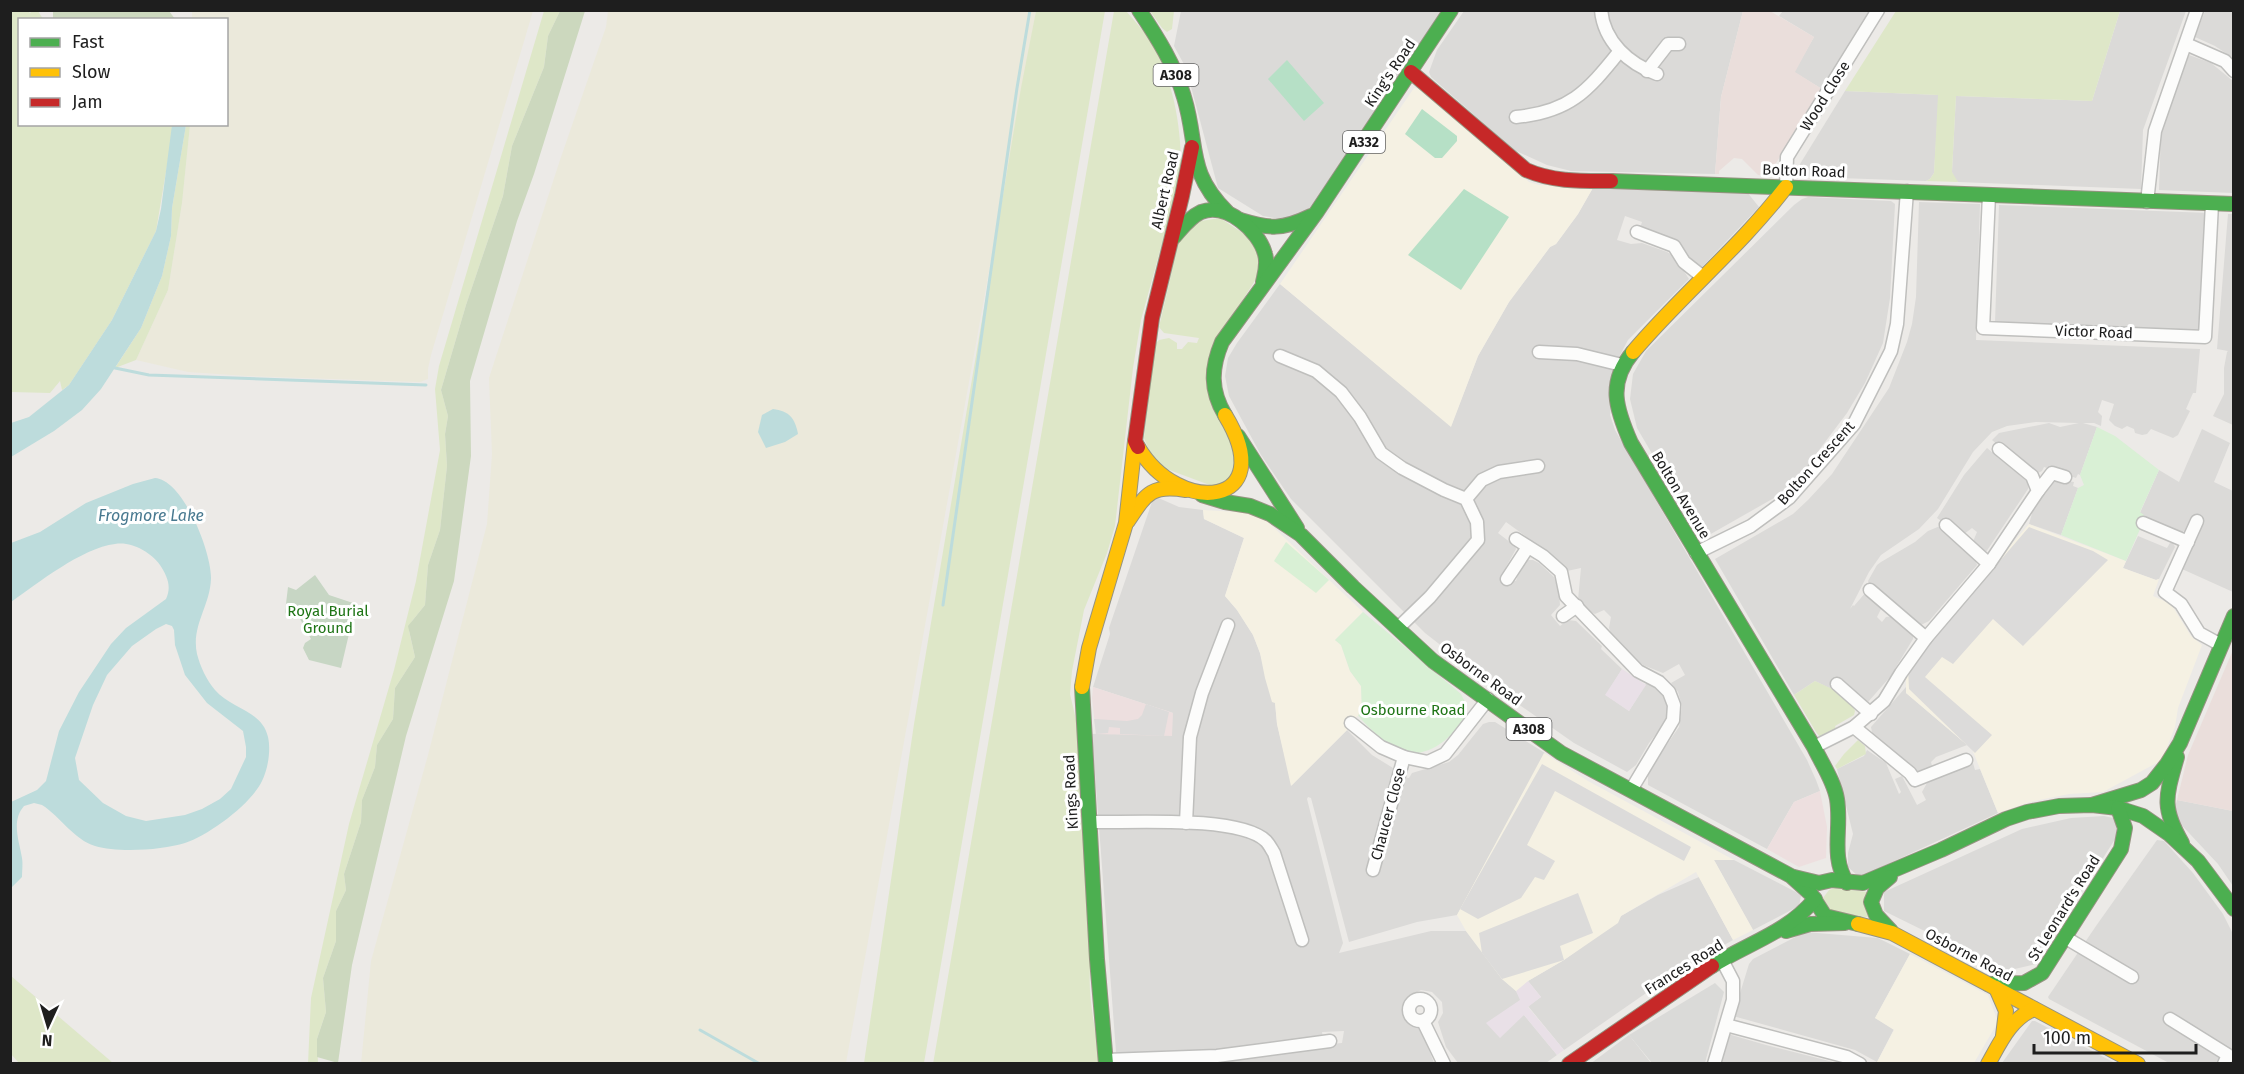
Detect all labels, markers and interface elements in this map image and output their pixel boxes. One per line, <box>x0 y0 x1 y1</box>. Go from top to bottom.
legend <box>18 18 228 126</box>
text: Fast <box>72 31 105 53</box>
street label: King's Road <box>1361 35 1419 111</box>
street label: Wood Close <box>1796 58 1854 134</box>
text: Slow <box>72 61 111 83</box>
road number: A308 <box>1154 64 1198 86</box>
text: Jam <box>72 91 103 113</box>
road number: A332 <box>1343 131 1385 153</box>
street label: Albert Road <box>1147 149 1183 231</box>
street label: Bolton Road <box>1762 161 1846 181</box>
street label: Victor Road <box>2055 322 2133 342</box>
street label: Bolton Crescent <box>1774 417 1859 509</box>
street label: Bolton Avenue <box>1648 448 1714 542</box>
water label: Frogmore Lake <box>98 506 204 525</box>
park label: Royal Burial Ground <box>287 602 369 637</box>
street label: Osborne Road <box>1437 638 1525 710</box>
park label: Osbourne Road <box>1360 701 1466 719</box>
road number: A308 <box>1506 718 1552 740</box>
street label: Kings Road <box>1060 754 1082 830</box>
street label: Chaucer Close <box>1367 766 1409 862</box>
street label: St Leonard's Road <box>2024 852 2104 964</box>
street label: Osborne Road <box>1922 924 2016 986</box>
street label: Frances Road <box>1641 936 1727 998</box>
north arrow <box>18 996 78 1056</box>
scale bar <box>2034 1017 2196 1055</box>
text: 100 m <box>2043 1027 2091 1049</box>
text: N <box>41 1031 53 1050</box>

